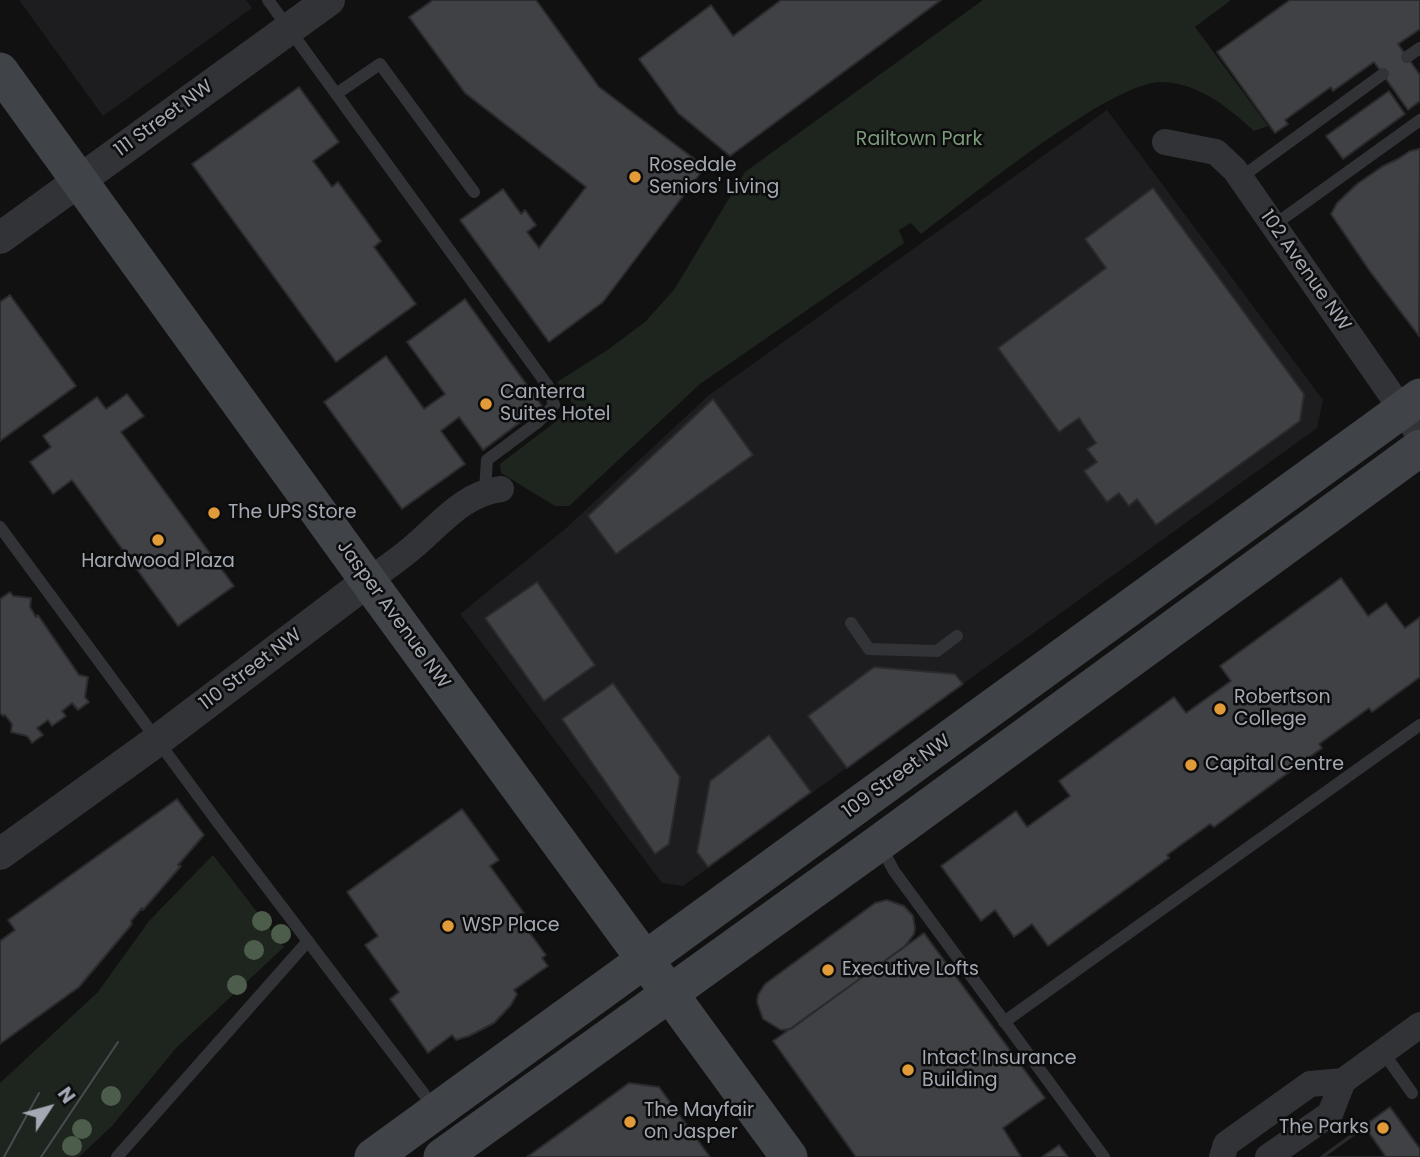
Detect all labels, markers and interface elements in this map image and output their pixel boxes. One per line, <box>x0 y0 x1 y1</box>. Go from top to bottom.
street label: 111 Street NW <box>110 76 218 162</box>
park label: Railtown Park <box>856 129 982 151</box>
place label: Rosedale Seniors' Living <box>649 155 779 199</box>
marker: Rosedale Seniors' Living <box>627 169 643 185</box>
street label: 102 Avenue NW <box>1255 206 1355 336</box>
place label: Canterra Suites Hotel <box>500 382 610 426</box>
marker: Canterra Suites Hotel <box>478 396 494 412</box>
place label: The UPS Store <box>228 502 356 524</box>
marker: The UPS Store <box>206 505 222 521</box>
marker: Hardwood Plaza <box>150 532 166 548</box>
street label: Jasper Avenue NW <box>331 536 455 694</box>
place label: Hardwood Plaza <box>81 551 235 573</box>
street label: 110 Street NW <box>196 624 306 716</box>
place label: Robertson College <box>1234 687 1331 731</box>
marker: Robertson College <box>1212 701 1228 717</box>
street label: 109 Street NW <box>839 730 955 824</box>
place label: Capital Centre <box>1205 754 1344 776</box>
marker: Capital Centre <box>1183 757 1199 773</box>
place label: WSP Place <box>462 915 560 937</box>
marker: WSP Place <box>440 918 456 934</box>
place label: Executive Lofts <box>842 959 979 981</box>
marker: Executive Lofts <box>820 962 836 978</box>
place label: Intact Insurance Building <box>922 1048 1076 1092</box>
marker: Intact Insurance Building <box>900 1062 916 1078</box>
north arrow <box>14 1073 84 1143</box>
text: N <box>51 1082 82 1109</box>
place label: The Mayfair on Jasper <box>644 1100 754 1144</box>
marker: The Mayfair on Jasper <box>622 1114 638 1130</box>
place label: The Parks <box>1279 1117 1369 1139</box>
marker: The Parks <box>1375 1120 1391 1136</box>

